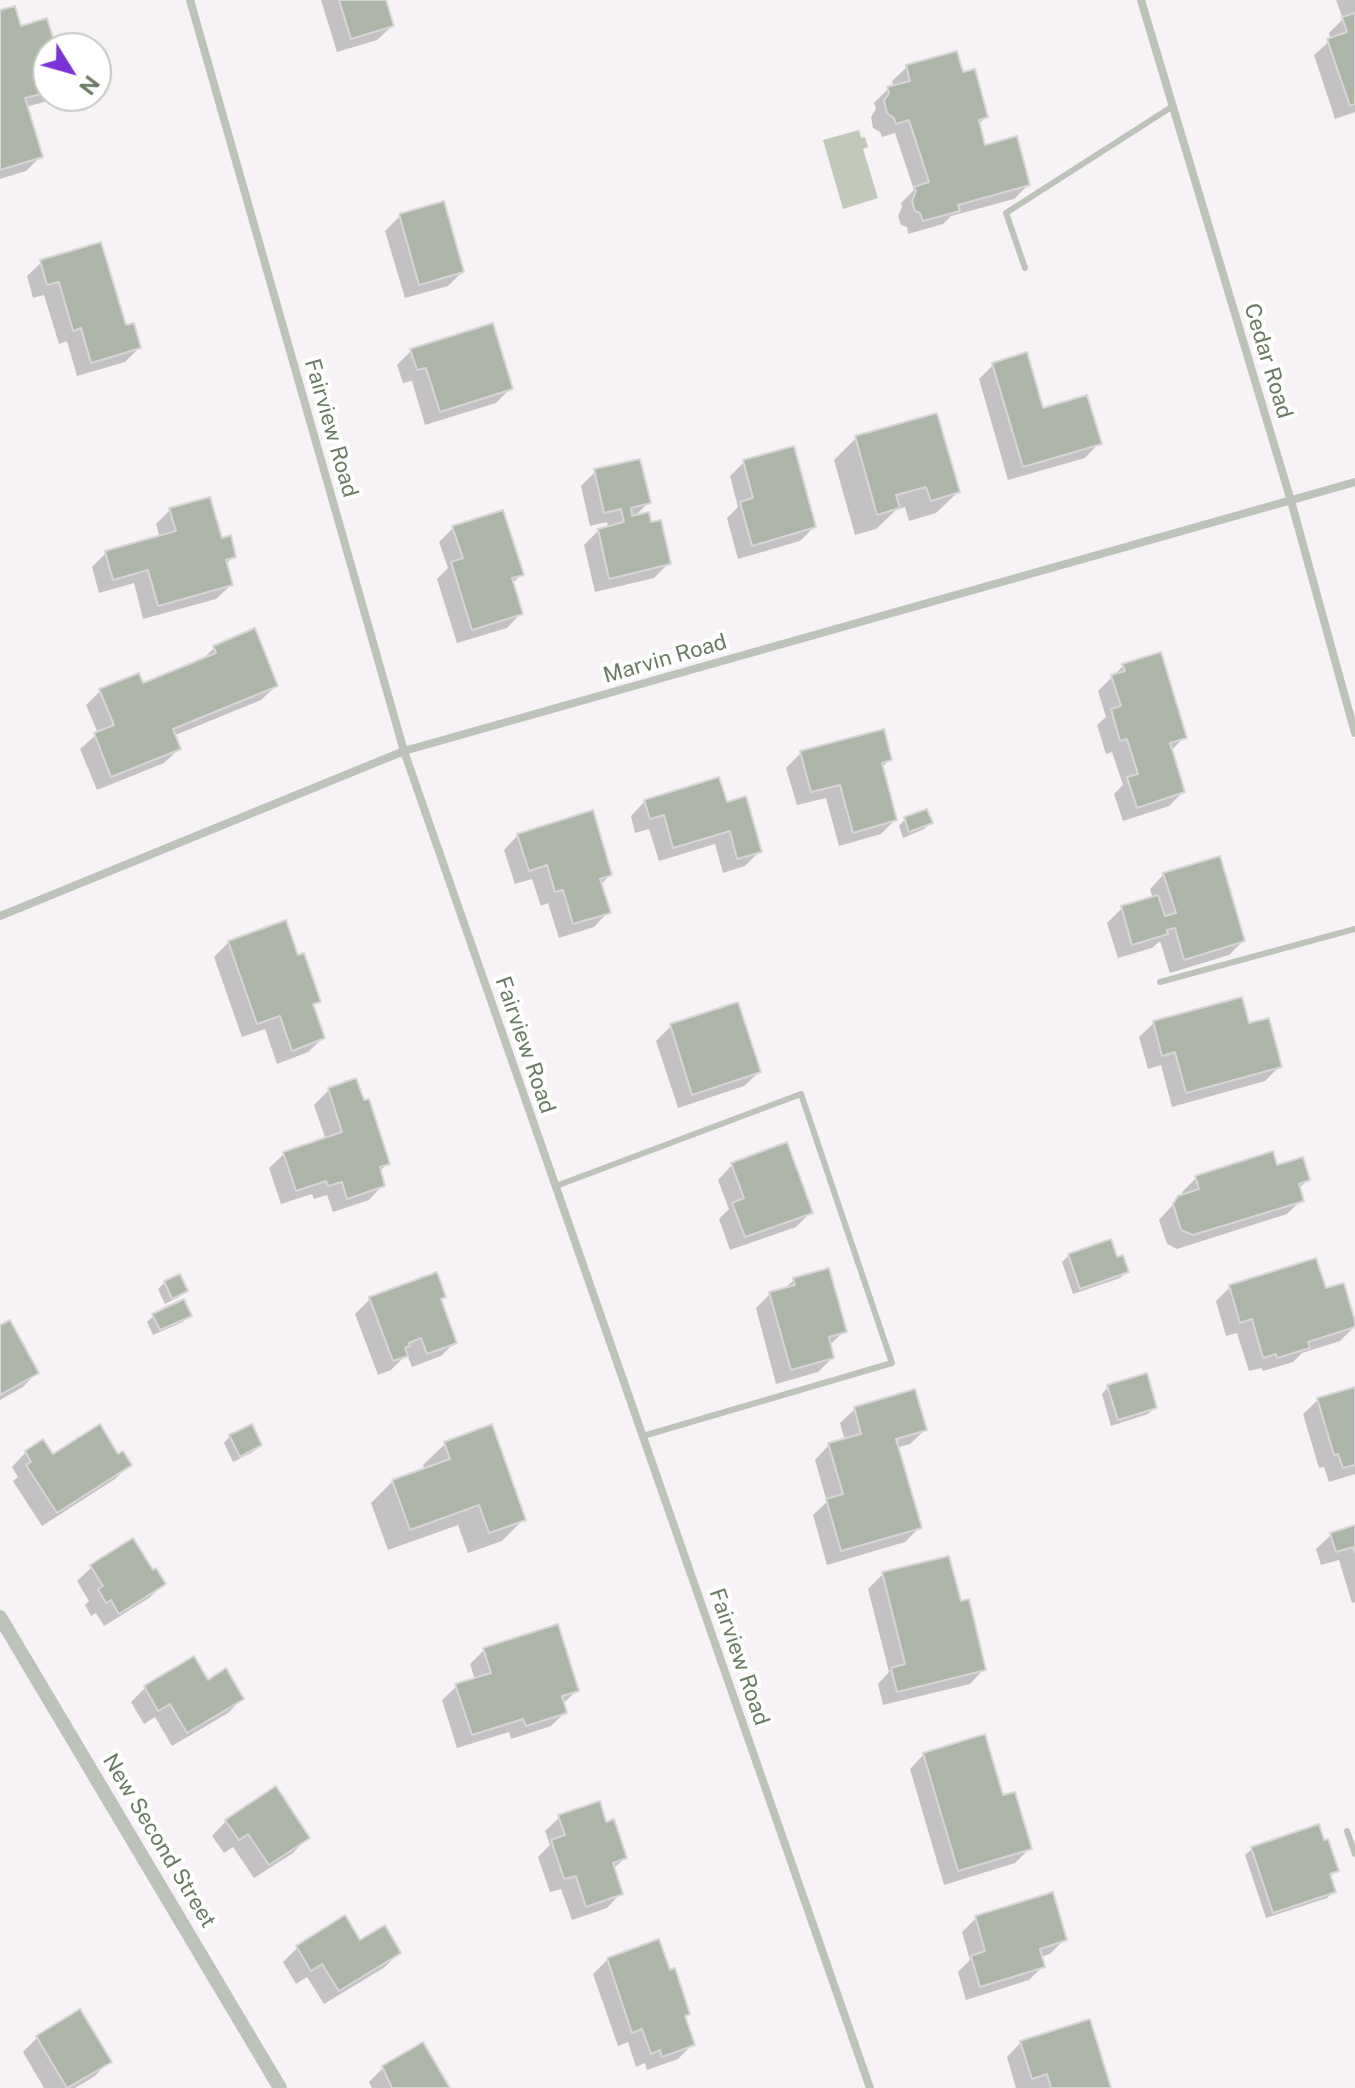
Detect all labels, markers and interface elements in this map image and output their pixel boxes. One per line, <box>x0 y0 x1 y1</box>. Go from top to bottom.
north arrow <box>32 32 112 112</box>
text: N <box>74 71 105 100</box>
street label: Cedar Road <box>1238 300 1298 422</box>
street label: Fairview Road <box>299 356 363 500</box>
street label: Marvin Road <box>600 629 730 689</box>
street label: Fairview Road <box>489 973 561 1117</box>
street label: Fairview Road <box>703 1585 775 1729</box>
street label: New Second Street <box>97 1749 221 1933</box>

